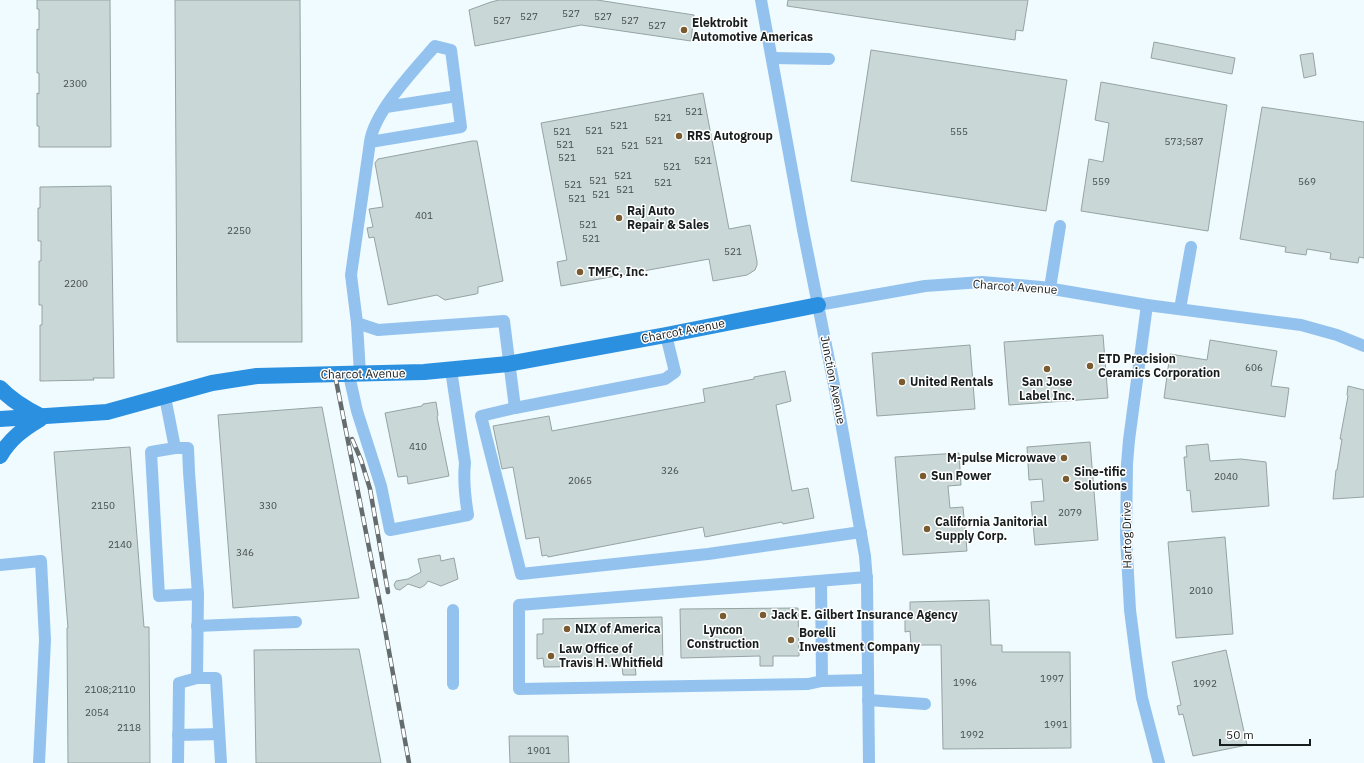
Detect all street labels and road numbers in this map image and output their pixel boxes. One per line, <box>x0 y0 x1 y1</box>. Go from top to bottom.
street label: Charcot Avenue <box>972 276 1058 297</box>
street label: Charcot Avenue <box>640 315 726 346</box>
street label: Junction Avenue <box>818 335 849 426</box>
street label: Charcot Avenue <box>320 365 406 382</box>
street label: Hartog Drive <box>1118 501 1135 569</box>

